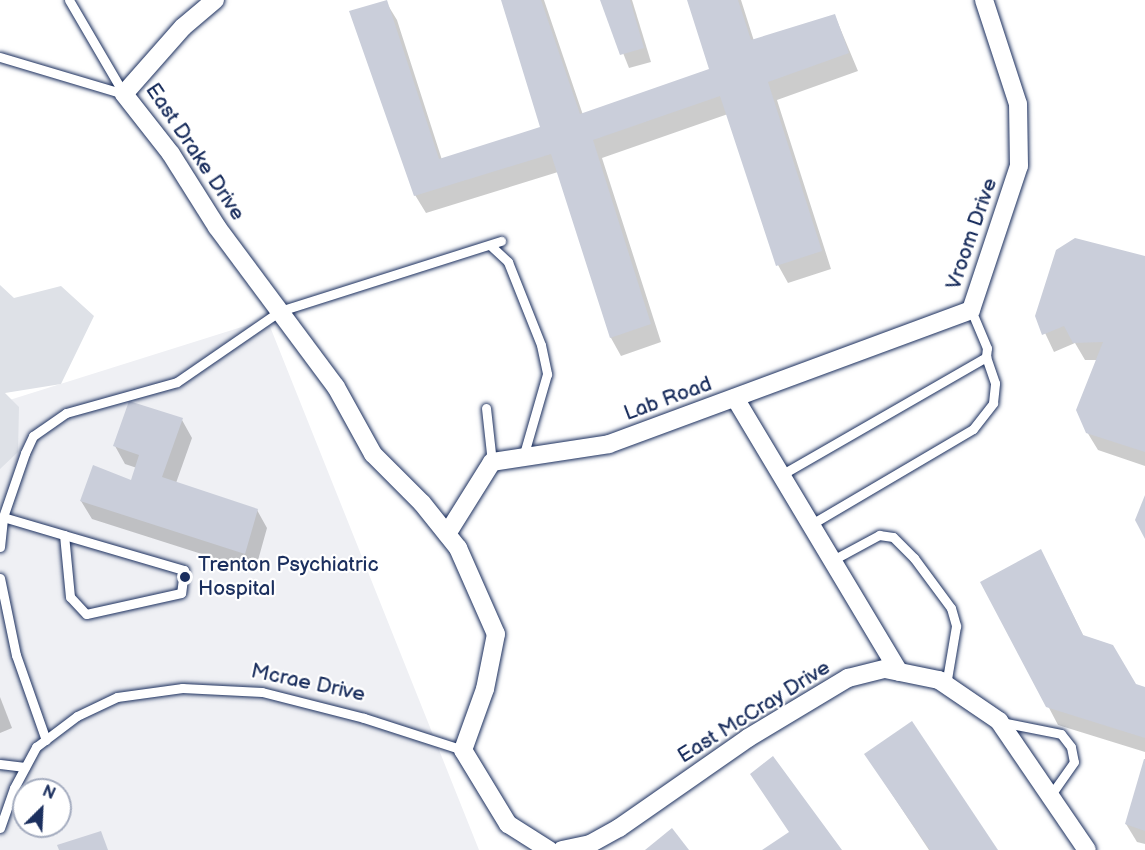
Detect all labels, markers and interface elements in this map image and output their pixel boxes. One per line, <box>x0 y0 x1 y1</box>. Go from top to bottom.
street label: East Drake Drive <box>140 79 250 225</box>
street label: Vroom Drive <box>941 175 1003 293</box>
street label: Lab Road <box>621 371 715 427</box>
place label: Trenton Psychiatric Hospital <box>198 552 379 602</box>
marker: Trenton Psychiatric Hospital <box>176 568 194 586</box>
street label: East McCray Drive <box>673 655 835 769</box>
street label: Mcrae Drive <box>249 659 367 707</box>
north arrow <box>12 778 72 838</box>
text: N <box>39 782 58 804</box>

